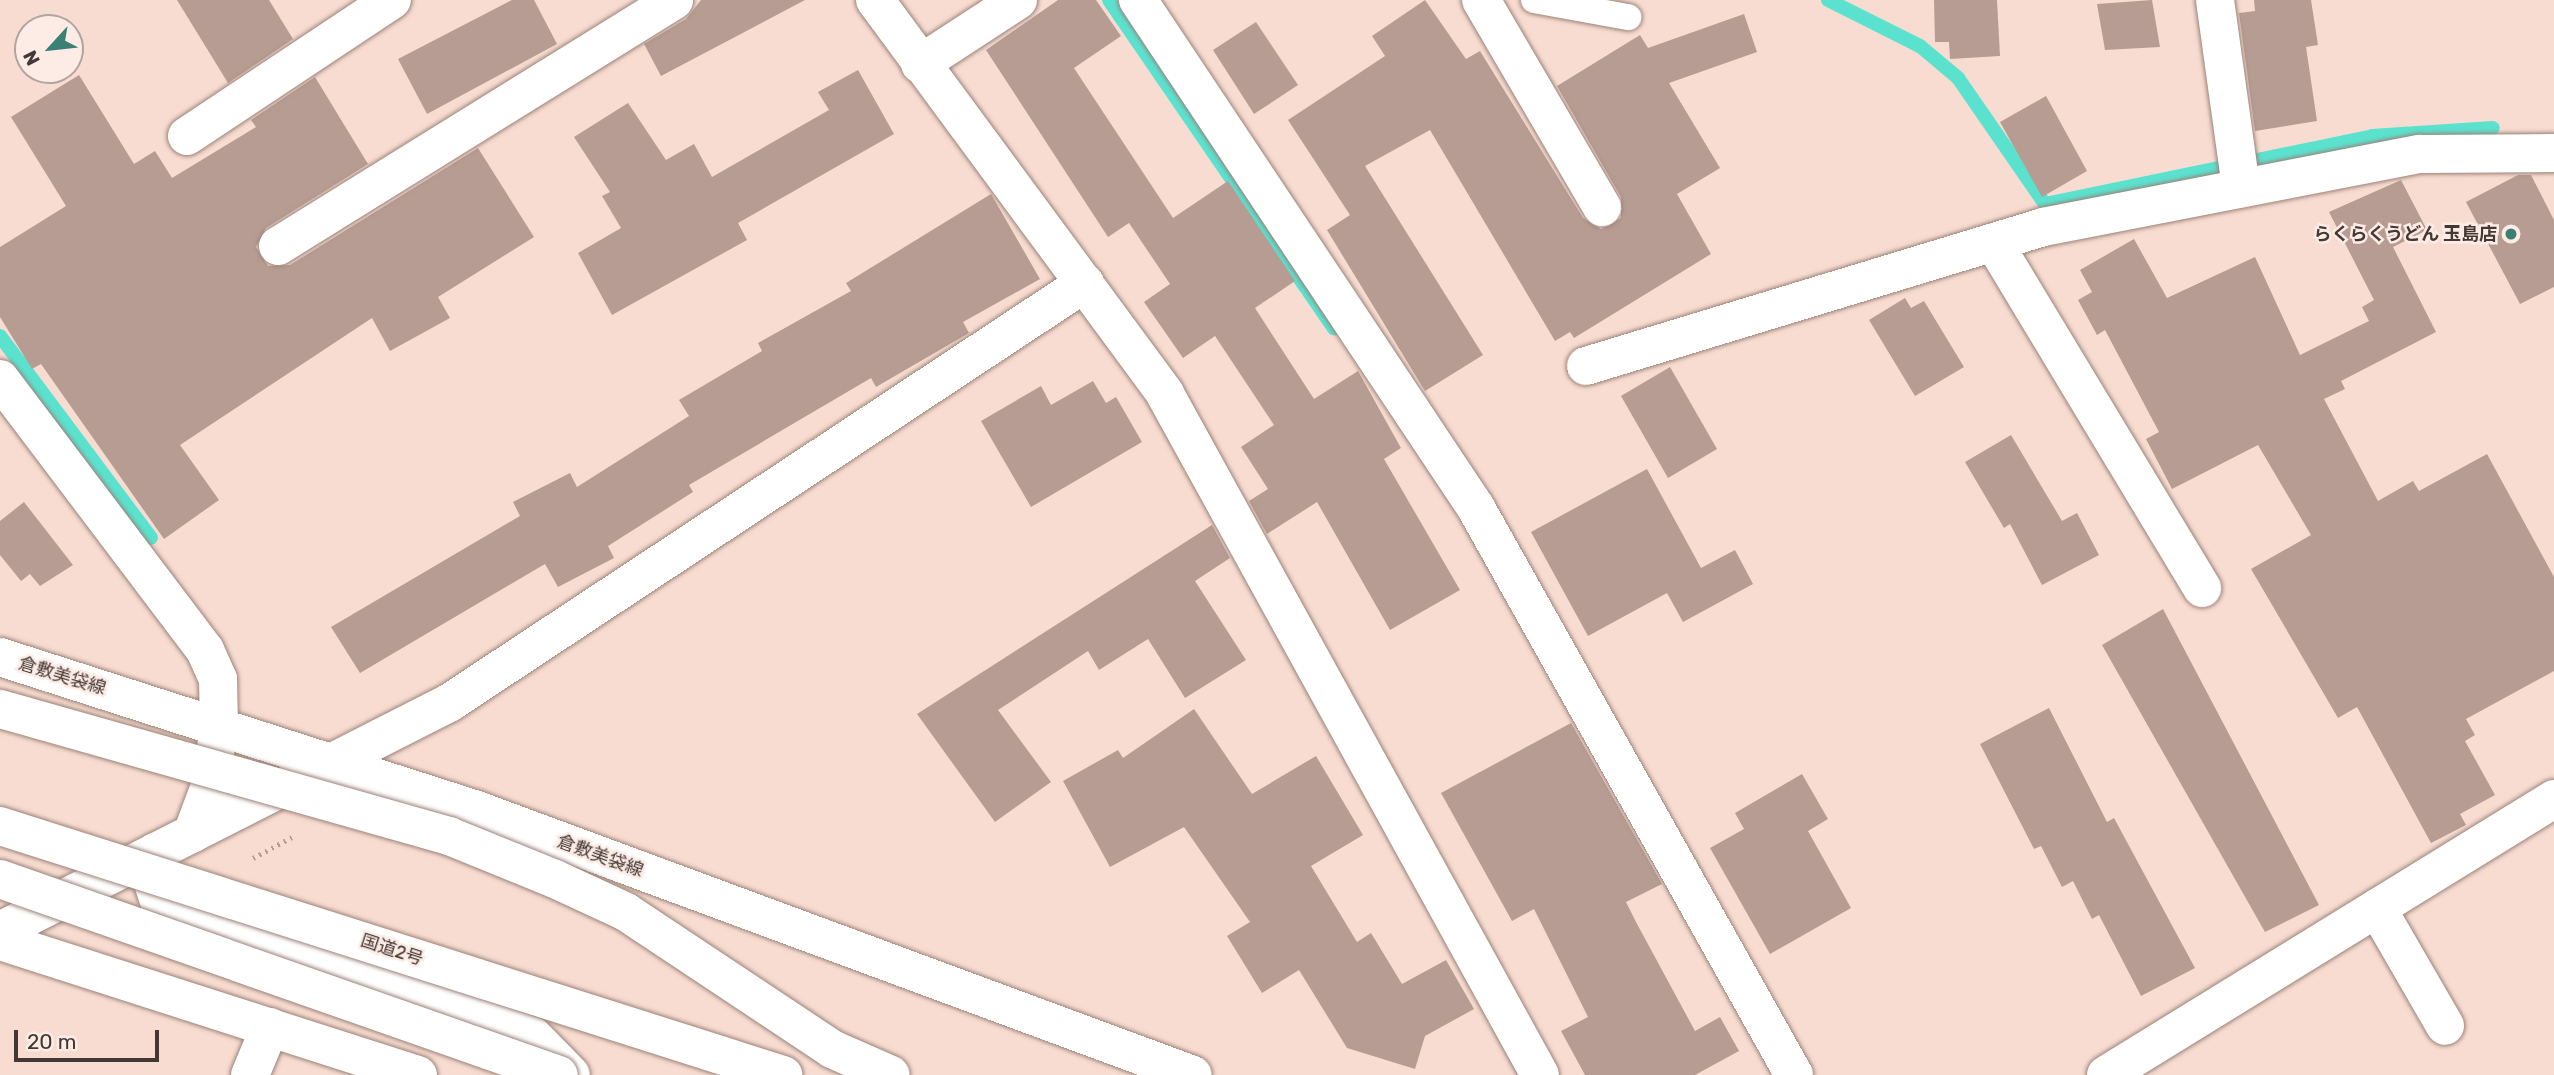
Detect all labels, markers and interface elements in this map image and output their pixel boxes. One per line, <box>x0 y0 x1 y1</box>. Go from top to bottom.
north arrow <box>14 14 84 84</box>
text: N <box>18 47 45 69</box>
place label: らくらくうどん 玉島店 <box>2313 223 2497 245</box>
marker: らくらくうどん 玉島店 <box>2503 226 2519 242</box>
street label: 倉敷美袋線 <box>16 653 108 699</box>
street label: 倉敷美袋線 <box>554 830 646 882</box>
street label: 国道2号 <box>358 930 426 970</box>
scale bar <box>18 1016 163 1060</box>
text: 20 m <box>27 1029 76 1054</box>

